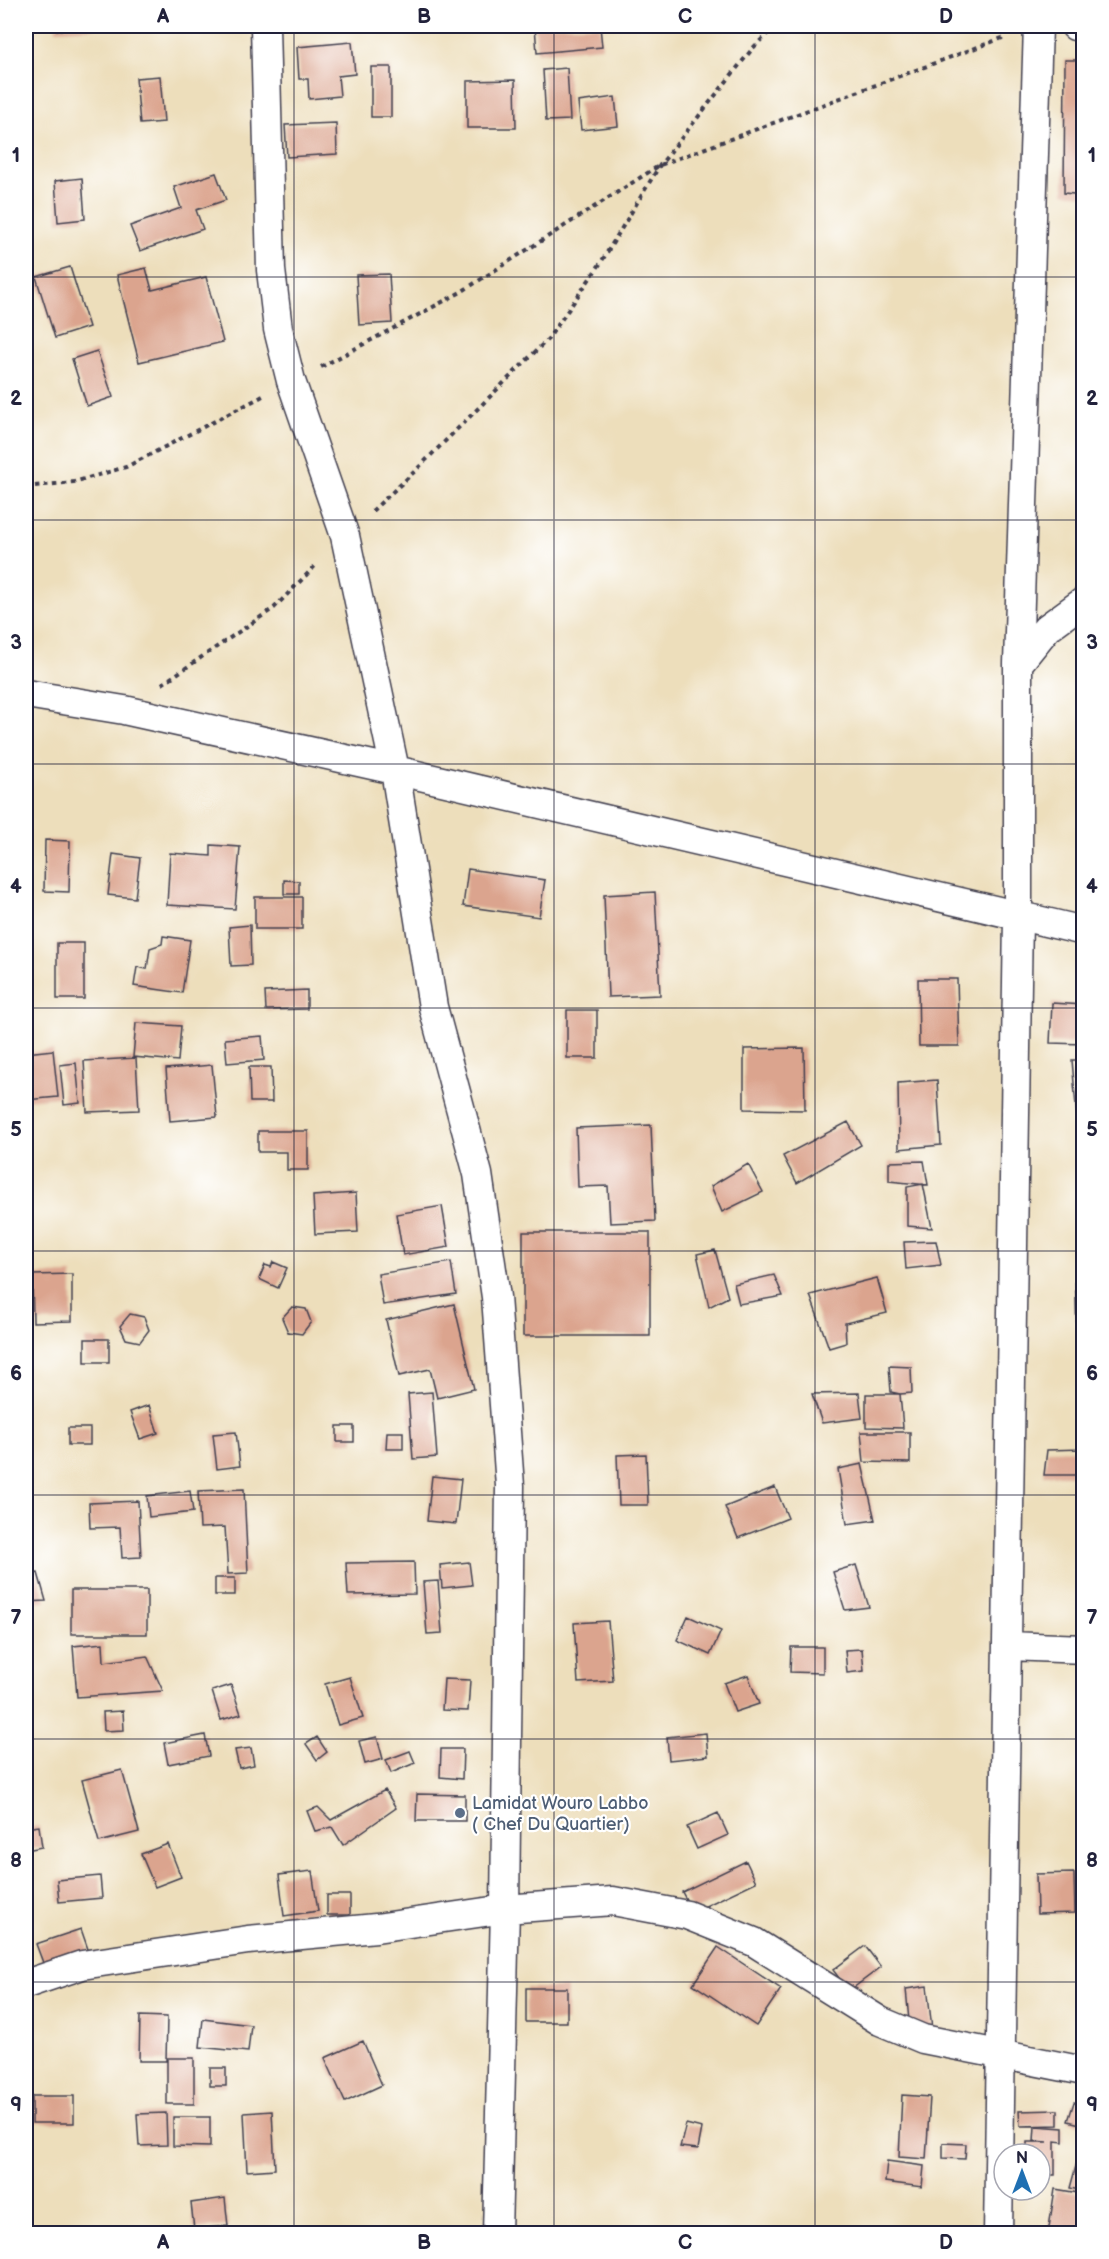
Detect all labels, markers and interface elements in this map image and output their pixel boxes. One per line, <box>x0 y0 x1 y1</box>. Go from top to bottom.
text: A <box>156 5 170 29</box>
text: B <box>417 5 431 29</box>
text: C <box>678 5 692 29</box>
text: D <box>939 5 953 29</box>
text: 1 <box>12 144 20 168</box>
text: 1 <box>1088 144 1096 168</box>
text: 2 <box>10 387 22 411</box>
text: 2 <box>1086 387 1098 411</box>
text: 3 <box>10 631 22 655</box>
text: 3 <box>1086 631 1098 655</box>
text: 4 <box>10 875 22 899</box>
text: 4 <box>1086 875 1098 899</box>
text: 5 <box>10 1118 22 1142</box>
text: 5 <box>1086 1118 1098 1142</box>
text: 6 <box>10 1362 22 1386</box>
text: 6 <box>1086 1362 1098 1386</box>
text: 7 <box>10 1606 22 1630</box>
text: 7 <box>1086 1606 1098 1630</box>
place label: Lamidat Wouro Labbo ( Chef Du Quartier) <box>472 1793 648 1835</box>
marker: Lamidat Wouro Labbo ( Chef Du Quartier) <box>453 1806 467 1820</box>
text: 8 <box>10 1849 22 1873</box>
text: 8 <box>1086 1849 1098 1873</box>
text: 9 <box>10 2093 22 2117</box>
text: 9 <box>1086 2093 1098 2117</box>
north arrow <box>992 2142 1052 2202</box>
text: N <box>1016 2149 1028 2168</box>
text: A <box>156 2231 170 2255</box>
text: B <box>417 2231 431 2255</box>
text: C <box>678 2231 692 2255</box>
text: D <box>939 2231 953 2255</box>

